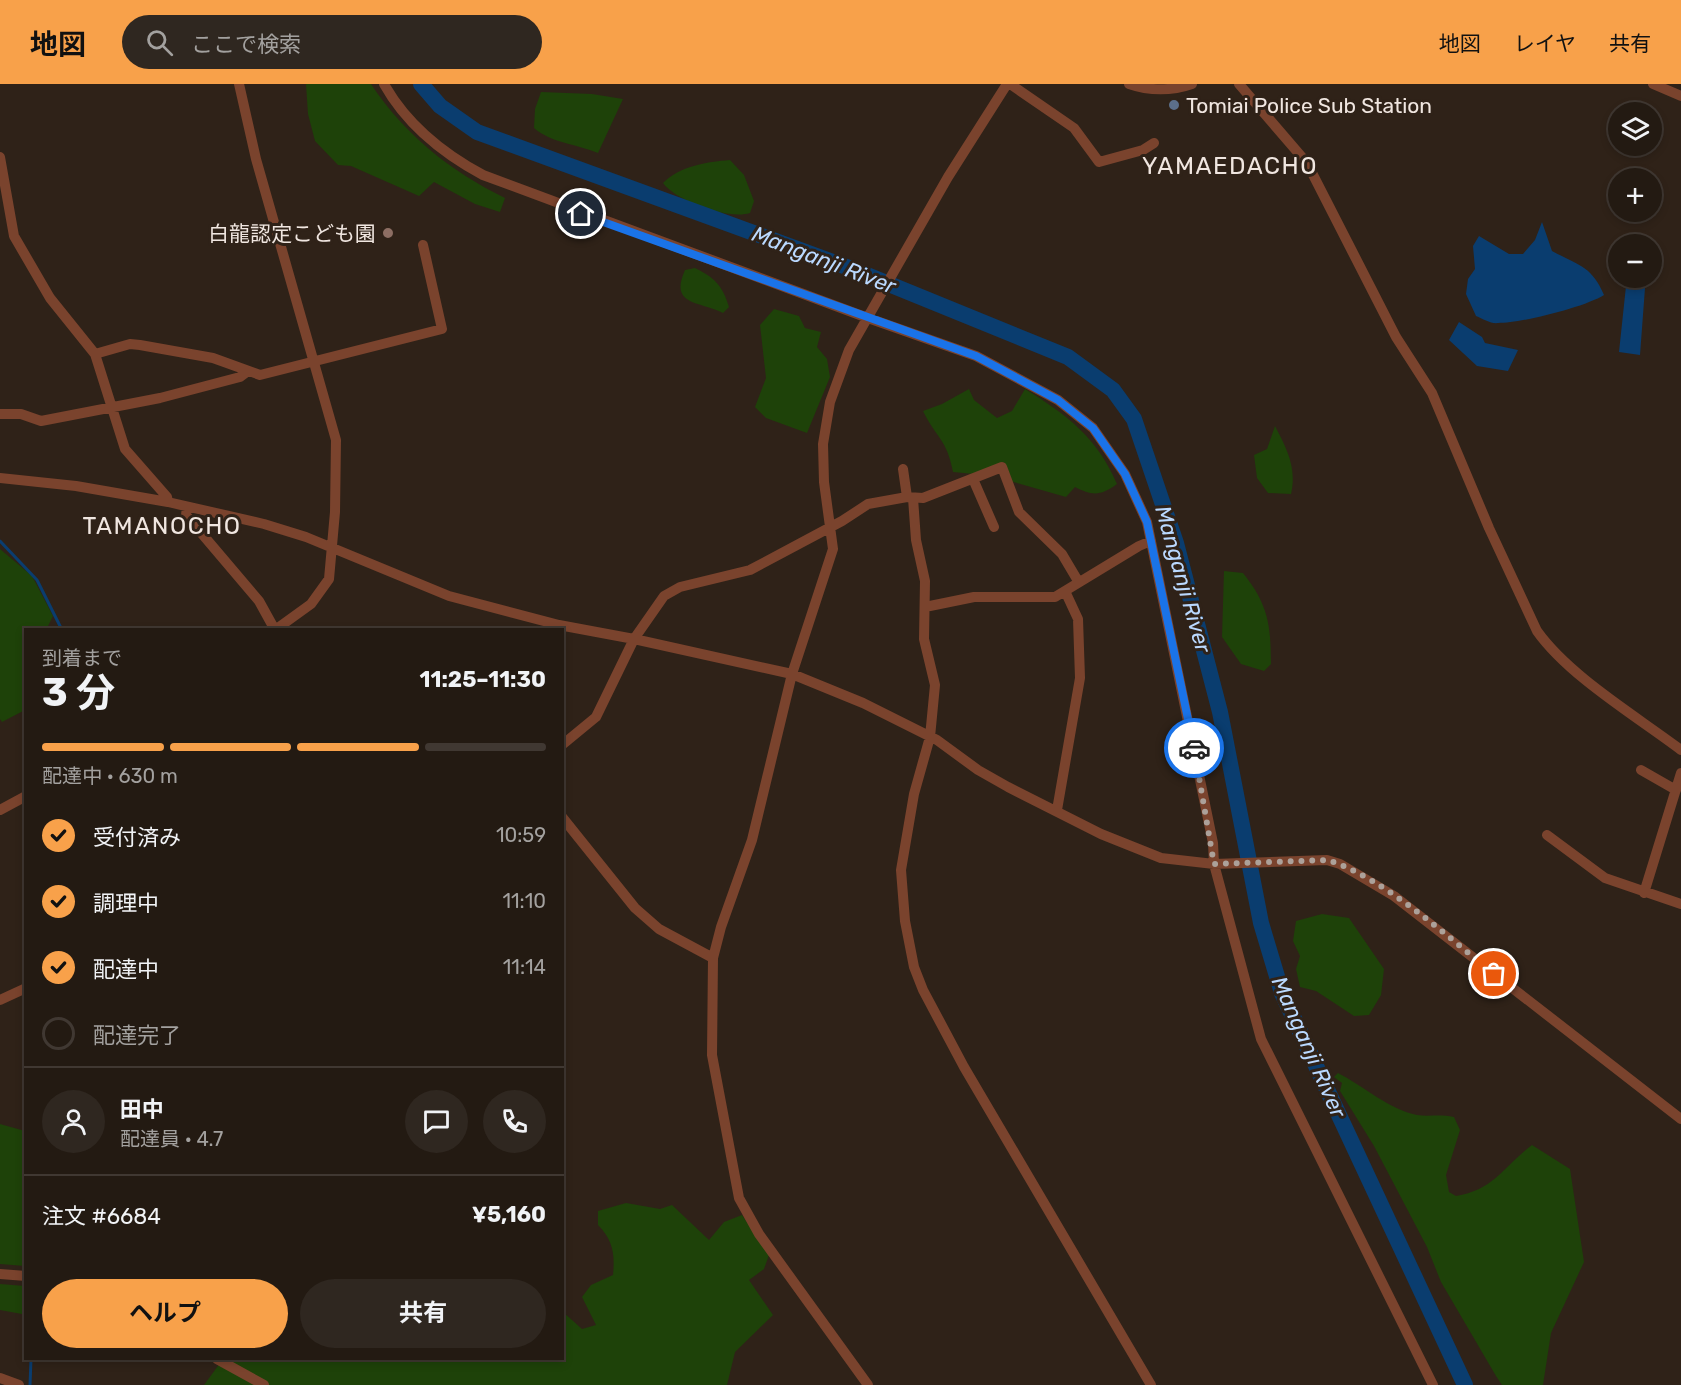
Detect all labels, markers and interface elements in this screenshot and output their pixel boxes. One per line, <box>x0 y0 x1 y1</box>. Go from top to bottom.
search box <box>122 15 542 69</box>
icon: search <box>143 26 176 59</box>
text: 地図 <box>30 28 86 61</box>
text: ここで検索 <box>191 31 301 58</box>
text: 地図 <box>1439 31 1481 56</box>
text: レイヤ <box>1514 31 1576 56</box>
text: 共有 <box>1609 31 1651 56</box>
place label: Tomiai Police Sub Station <box>1186 93 1432 118</box>
marker: Tomiai Police Sub Station <box>1167 98 1181 112</box>
map controls <box>1608 102 1662 288</box>
button: layers <box>1608 102 1662 156</box>
district label: YAMAEDACHO <box>1142 152 1318 180</box>
button: + <box>1608 168 1662 222</box>
pin <box>555 188 606 239</box>
icon: home <box>564 197 597 230</box>
water label: Manganji River <box>748 220 901 300</box>
place label: 白龍認定こども園 <box>208 221 376 246</box>
marker: 白龍認定こども園 <box>381 226 395 240</box>
button: − <box>1608 234 1662 288</box>
water label: Manganji River <box>1149 502 1217 657</box>
district label: TAMANOCHO <box>82 512 242 540</box>
text: 到着まで <box>42 646 122 670</box>
text: 11:25–11:30 <box>420 666 546 693</box>
text: 3 分 <box>42 670 115 716</box>
courier <box>1164 718 1224 778</box>
icon: car <box>1178 732 1211 765</box>
text: 配達中 · 630 m <box>42 764 178 788</box>
icon: check <box>42 819 75 852</box>
text: 10:59 <box>496 823 546 847</box>
text: 受付済み <box>93 824 181 851</box>
icon: check <box>42 885 75 918</box>
text: 11:10 <box>503 889 546 913</box>
text: 調理中 <box>93 890 159 917</box>
pin <box>1468 948 1519 999</box>
icon: check <box>42 951 75 984</box>
text: 11:14 <box>503 955 546 979</box>
text: 配達中 <box>93 956 159 983</box>
icon: bag <box>1477 957 1510 990</box>
water label: Manganji River <box>1266 972 1353 1123</box>
text: 配達完了 <box>93 1022 181 1049</box>
button: person <box>42 1090 105 1153</box>
button: chat <box>405 1090 468 1153</box>
button: phone <box>483 1090 546 1153</box>
text: 田中 <box>120 1096 164 1123</box>
text: 配達員 · 4.7 <box>120 1127 223 1151</box>
text: ¥5,160 <box>472 1201 546 1228</box>
text: 注文 #6684 <box>42 1203 161 1230</box>
button: ヘルプ <box>42 1279 288 1348</box>
button: 共有 <box>300 1279 546 1348</box>

